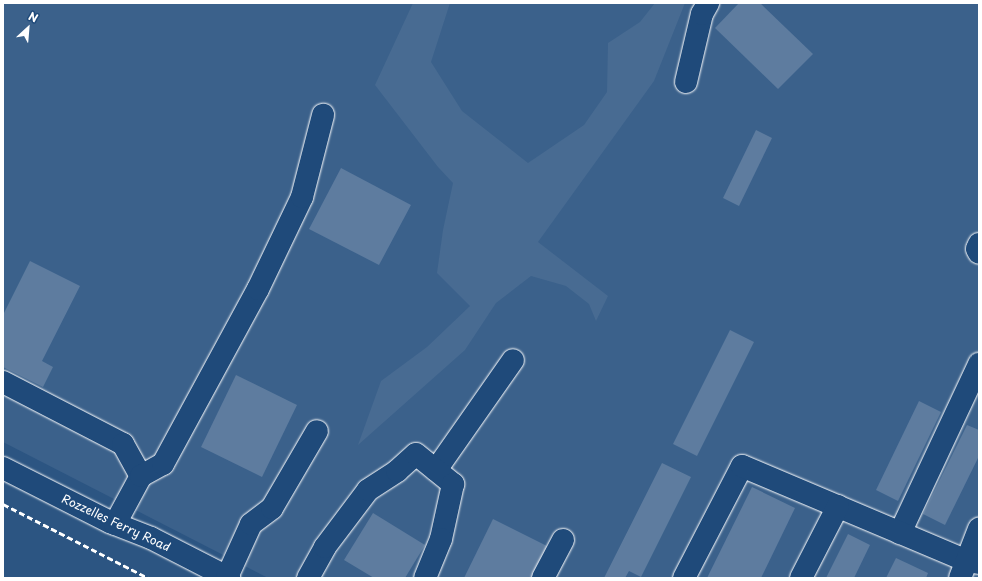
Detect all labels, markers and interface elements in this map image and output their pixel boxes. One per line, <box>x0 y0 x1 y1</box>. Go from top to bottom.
text: N <box>26 7 41 26</box>
north arrow <box>8 8 48 48</box>
street label: Rozzelles Ferry Road <box>59 491 173 555</box>

